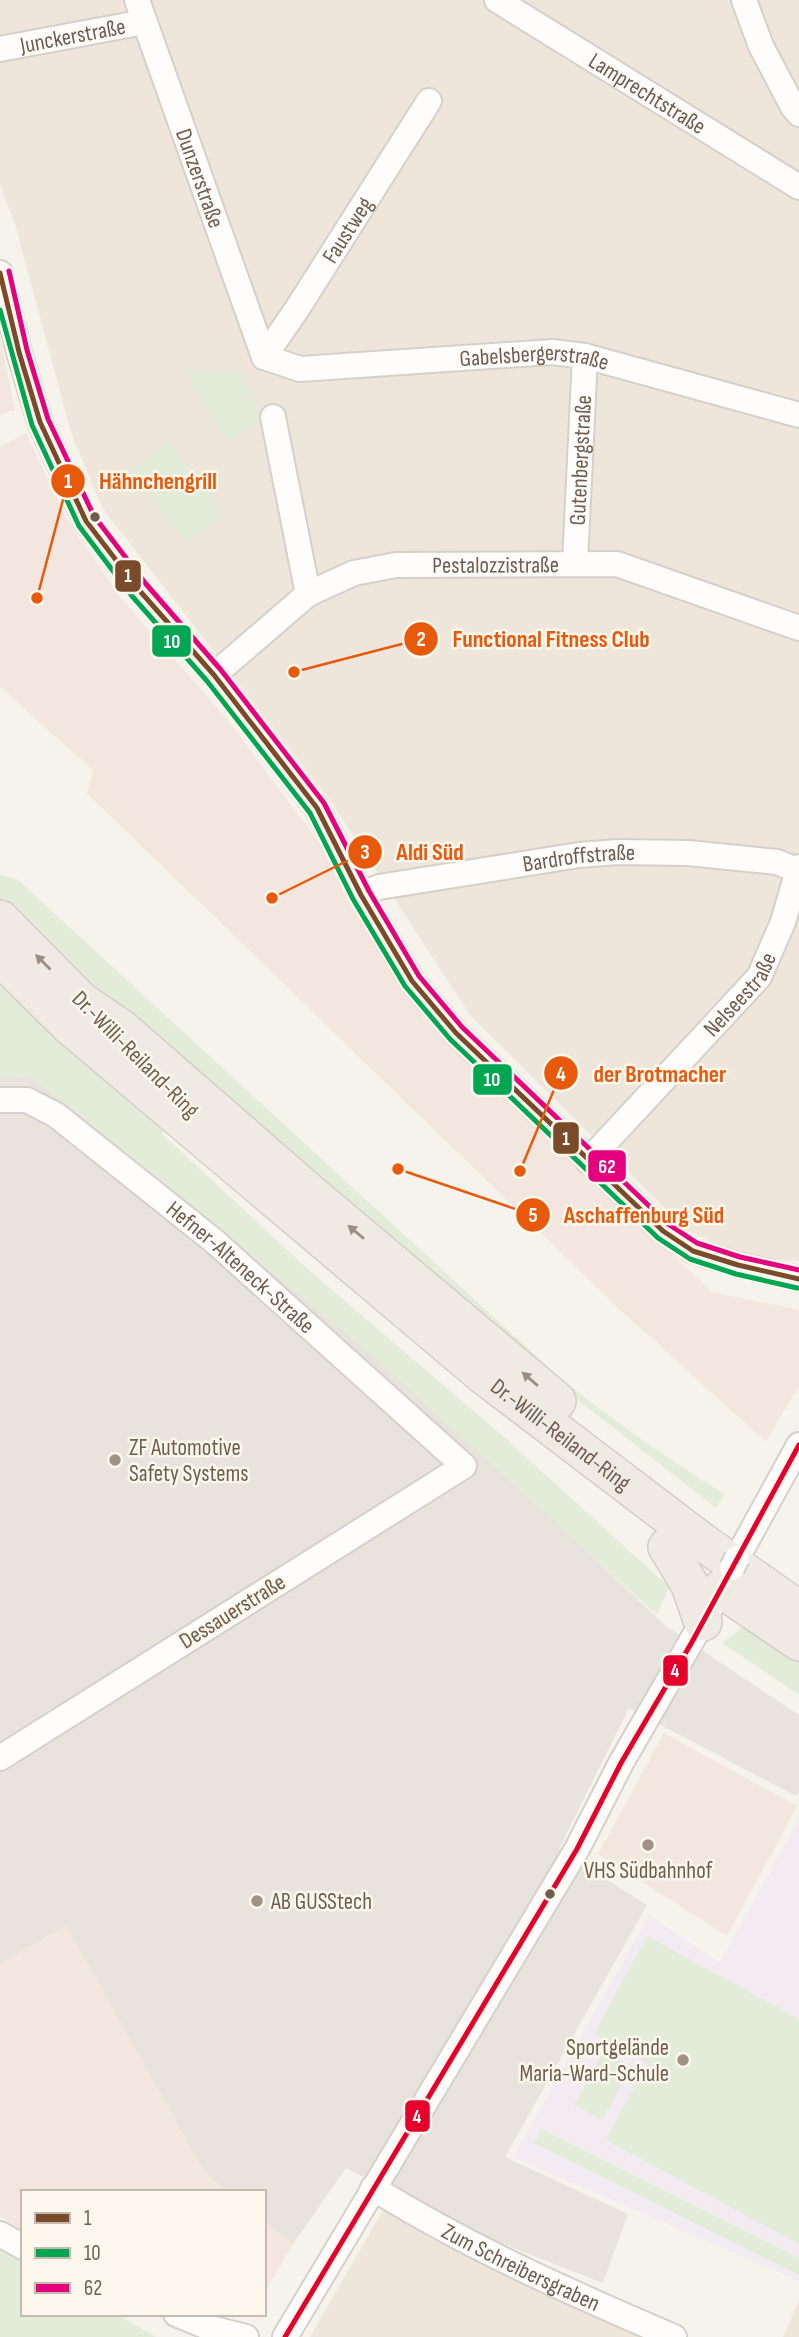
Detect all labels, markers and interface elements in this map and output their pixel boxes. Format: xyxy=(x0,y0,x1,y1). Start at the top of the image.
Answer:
street label: Junckerstraße xyxy=(17,13,128,60)
street label: Lamprechtstraße xyxy=(583,47,711,141)
street label: Dunzerstraße xyxy=(169,125,230,232)
street label: Faustweg xyxy=(317,192,380,269)
street label: Gabelsbergerstraße xyxy=(459,339,612,377)
street label: Gutenbergstraße xyxy=(564,394,598,526)
callout: Hähnchengrill xyxy=(51,458,231,503)
text: Hähnchengrill xyxy=(99,467,217,496)
text: 1 xyxy=(64,469,72,494)
unlabelled marker xyxy=(88,510,102,524)
street label: Pestalozzistraße xyxy=(432,551,559,580)
line badge: 1 xyxy=(114,559,142,593)
text: 1 xyxy=(124,565,132,588)
callout: Functional Fitness Club xyxy=(403,616,663,661)
line badge: 10 xyxy=(151,624,192,658)
text: Functional Fitness Club xyxy=(452,625,650,654)
text: 2 xyxy=(416,627,426,652)
text: 10 xyxy=(164,631,180,654)
callout: Aldi Süd xyxy=(347,829,477,874)
text: Aldi Süd xyxy=(395,838,464,867)
street label: Bardroffstraße xyxy=(521,839,635,879)
text: 3 xyxy=(360,840,370,865)
street label: Nelseestraße xyxy=(698,948,783,1043)
one-way arrow xyxy=(35,954,52,971)
street label: Dr.-Willi-Reiland-Ring xyxy=(66,985,205,1124)
callout: der Brotmacher xyxy=(544,1051,740,1096)
text: der Brotmacher xyxy=(593,1060,727,1089)
text: 4 xyxy=(556,1062,566,1087)
line badge: 10 xyxy=(472,1063,513,1096)
text: 10 xyxy=(484,1069,500,1092)
line badge: 1 xyxy=(552,1121,580,1155)
text: 1 xyxy=(562,1128,570,1151)
line badge: 62 xyxy=(587,1149,627,1183)
text: 62 xyxy=(598,1156,616,1179)
callout: Aschaffenburg Süd xyxy=(515,1193,739,1238)
street label: Hefner-Alteneck-Straße xyxy=(160,1195,320,1340)
text: Aschaffenburg Süd xyxy=(563,1201,724,1230)
text: 5 xyxy=(528,1203,538,1228)
one-way arrow xyxy=(348,1225,365,1240)
one-way arrow xyxy=(521,1371,539,1387)
street label: Dr.-Willi-Reiland-Ring xyxy=(485,1373,636,1497)
place label: ZF Automotive Safety Systems xyxy=(129,1434,249,1488)
marker: ZF Automotive Safety Systems xyxy=(107,1452,123,1468)
street label: Dessauerstraße xyxy=(174,1568,291,1656)
line badge: 4 xyxy=(662,1654,689,1687)
text: 4 xyxy=(671,1660,680,1683)
marker: VHS Südbahnhof xyxy=(640,1837,656,1853)
place label: VHS Südbahnhof xyxy=(584,1857,713,1885)
unlabelled marker xyxy=(543,1887,557,1901)
place label: AB GUSStech xyxy=(270,1888,372,1916)
marker: AB GUSStech xyxy=(249,1893,265,1909)
place label: Sportgelände Maria-Ward-Schule xyxy=(520,2034,669,2088)
marker: Sportgelände Maria-Ward-Schule xyxy=(675,2052,691,2068)
line badge: 4 xyxy=(404,2099,431,2133)
text: 4 xyxy=(413,2106,422,2129)
legend xyxy=(21,2190,266,2316)
text: 1 xyxy=(84,2206,92,2231)
street label: Zum Schreibersgraben xyxy=(437,2218,604,2318)
text: 10 xyxy=(84,2241,101,2266)
text: 62 xyxy=(84,2276,102,2301)

